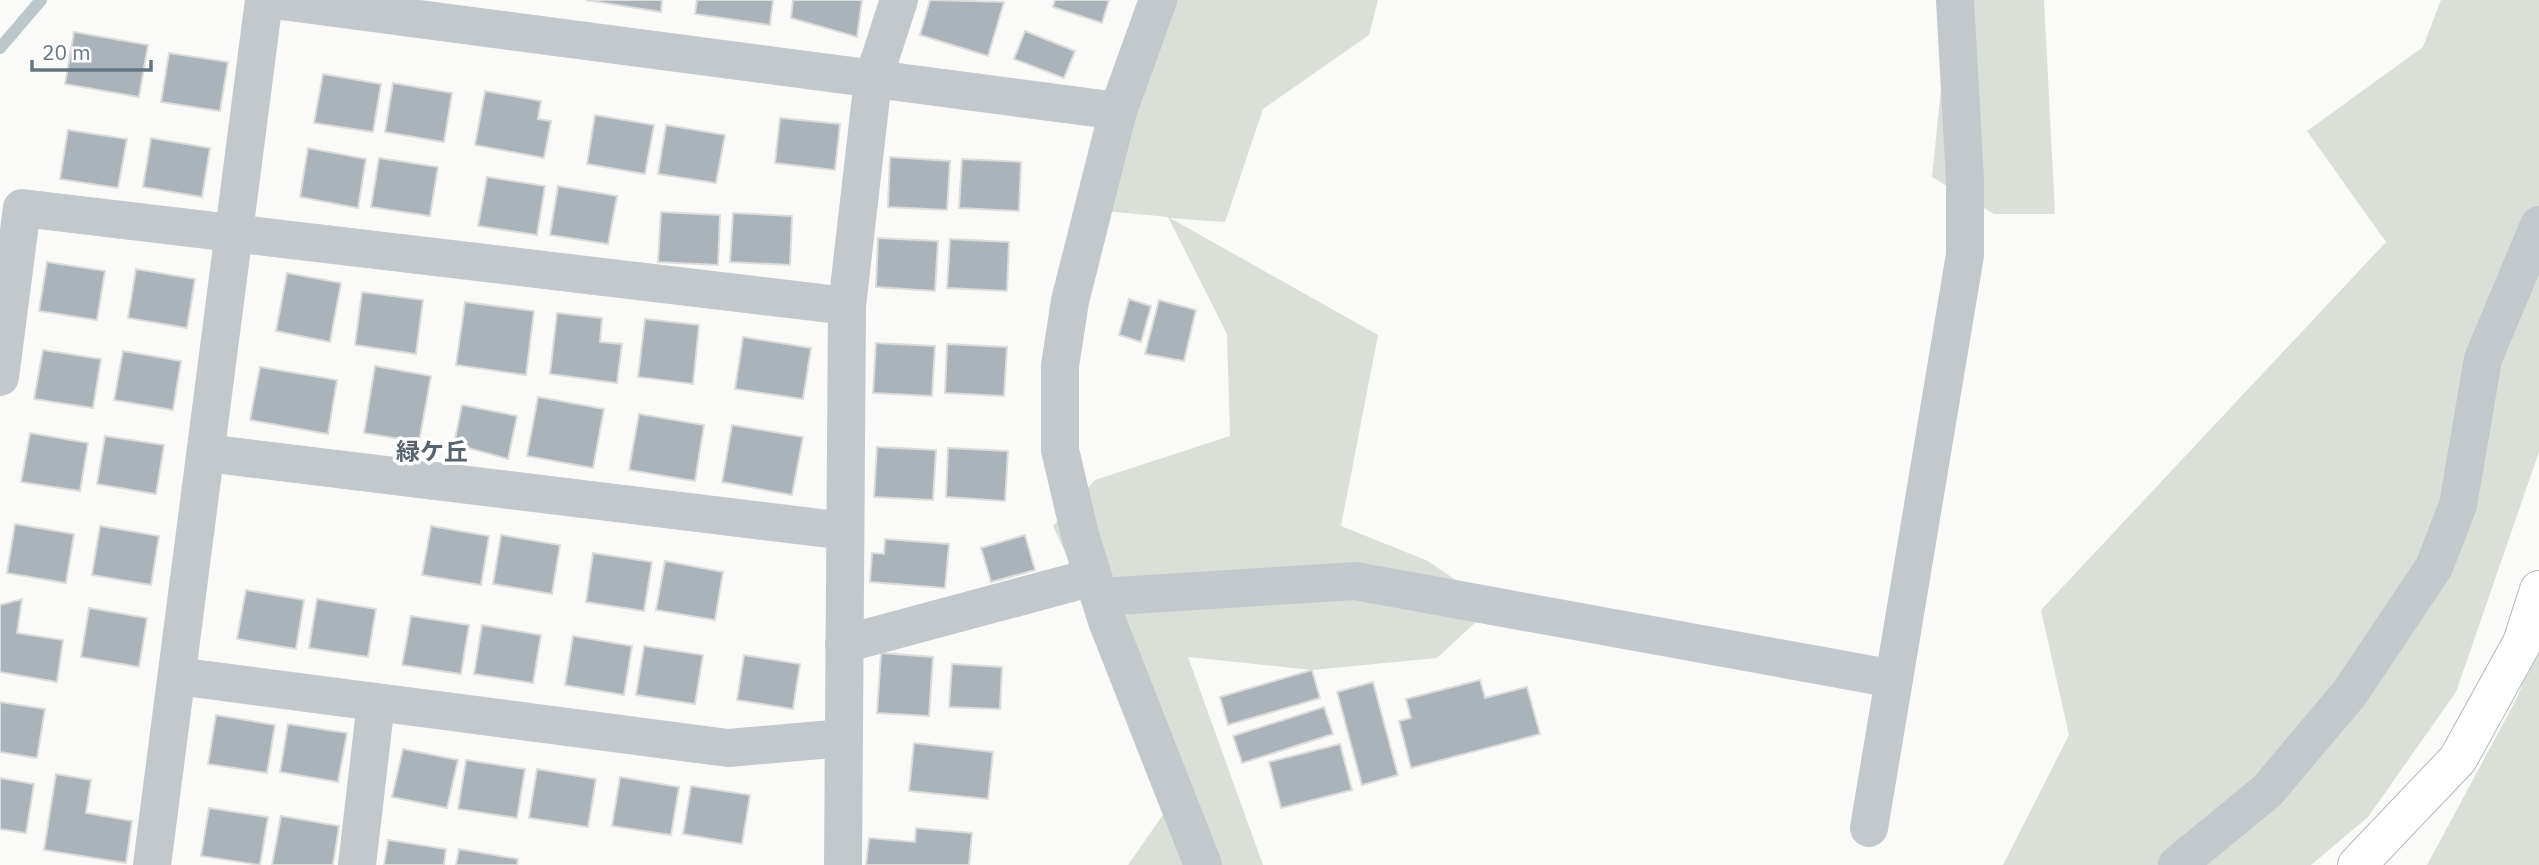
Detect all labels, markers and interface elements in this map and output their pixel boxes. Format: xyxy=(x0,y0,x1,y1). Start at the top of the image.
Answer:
scale bar xyxy=(32,28,150,72)
text: 20 m xyxy=(42,38,91,66)
district label: 緑ケ丘 xyxy=(396,435,468,467)

